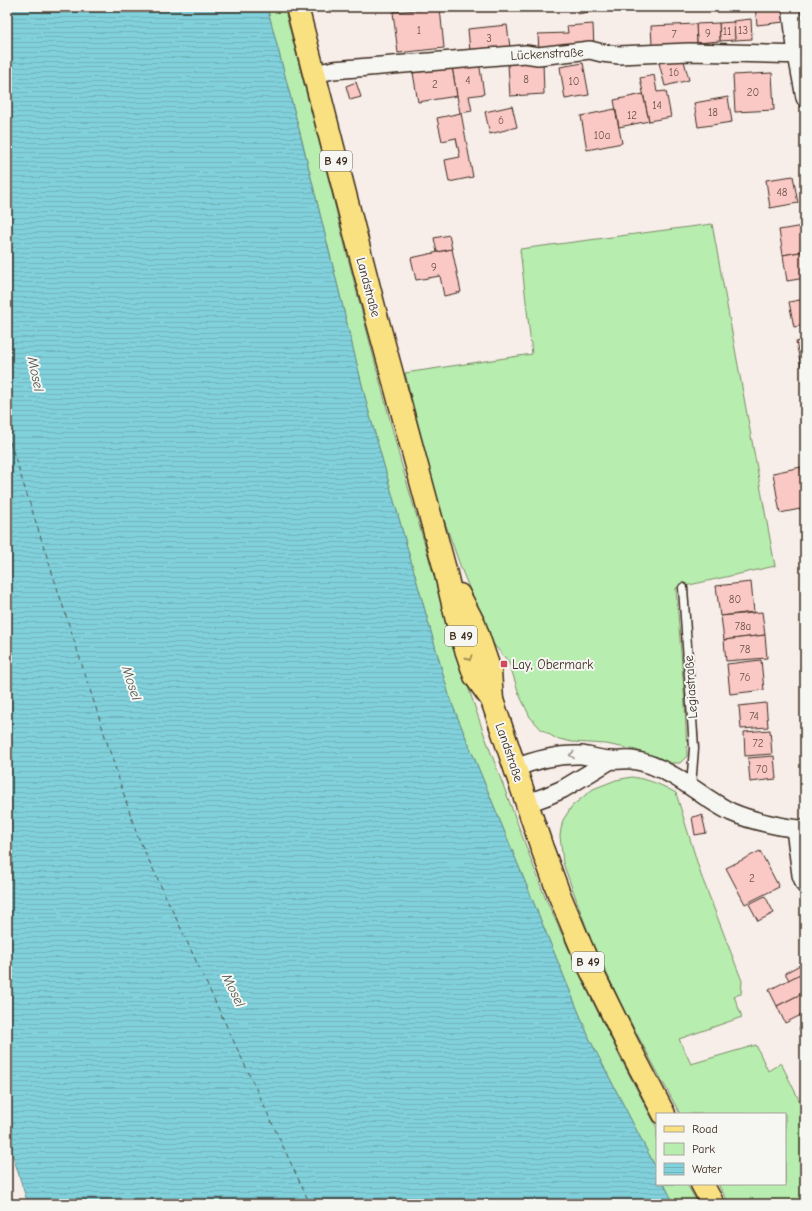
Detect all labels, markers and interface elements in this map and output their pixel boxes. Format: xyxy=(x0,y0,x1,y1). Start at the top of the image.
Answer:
house number: 1 xyxy=(417,24,421,37)
house number: 13 xyxy=(738,24,748,37)
house number: 11 xyxy=(723,25,731,38)
house number: 9 xyxy=(705,27,711,40)
house number: 7 xyxy=(671,28,677,41)
house number: 3 xyxy=(486,32,492,45)
street label: Lückenstraße xyxy=(510,44,584,63)
house number: 16 xyxy=(669,66,679,79)
house number: 8 xyxy=(523,73,529,86)
house number: 4 xyxy=(465,74,471,87)
house number: 10 xyxy=(568,75,580,88)
house number: 2 xyxy=(432,78,438,91)
house number: 20 xyxy=(747,86,759,99)
house number: 14 xyxy=(652,99,662,112)
house number: 18 xyxy=(708,106,718,119)
house number: 12 xyxy=(627,109,637,122)
house number: 6 xyxy=(498,114,504,127)
house number: 10a xyxy=(594,129,610,142)
road number: B 49 xyxy=(320,151,352,171)
house number: 48 xyxy=(777,186,788,199)
street label: Landstraße xyxy=(353,256,384,319)
house number: 9 xyxy=(431,261,437,274)
water label: Mosel xyxy=(23,354,48,394)
house number: 80 xyxy=(729,593,741,606)
house number: 78a xyxy=(735,620,751,633)
road number: B 49 xyxy=(445,626,477,646)
house number: 78 xyxy=(740,643,751,656)
one-way arrow xyxy=(464,654,472,661)
street label: Legiastraße xyxy=(681,654,700,719)
place label: Lay, Obermark xyxy=(512,657,594,672)
marker: Lay, Obermark xyxy=(499,659,509,669)
water label: Mosel xyxy=(118,663,145,703)
house number: 76 xyxy=(739,671,751,684)
house number: 74 xyxy=(749,710,759,723)
street label: Landstraße xyxy=(492,721,527,784)
house number: 72 xyxy=(753,737,764,750)
one-way arrow xyxy=(569,751,575,760)
house number: 70 xyxy=(756,763,768,776)
house number: 2 xyxy=(749,872,755,885)
road number: B 49 xyxy=(572,952,604,972)
water label: Mosel xyxy=(218,970,249,1011)
legend xyxy=(656,1113,786,1185)
text: Road xyxy=(692,1122,718,1136)
text: Park xyxy=(692,1142,715,1156)
text: Water xyxy=(692,1162,722,1176)

